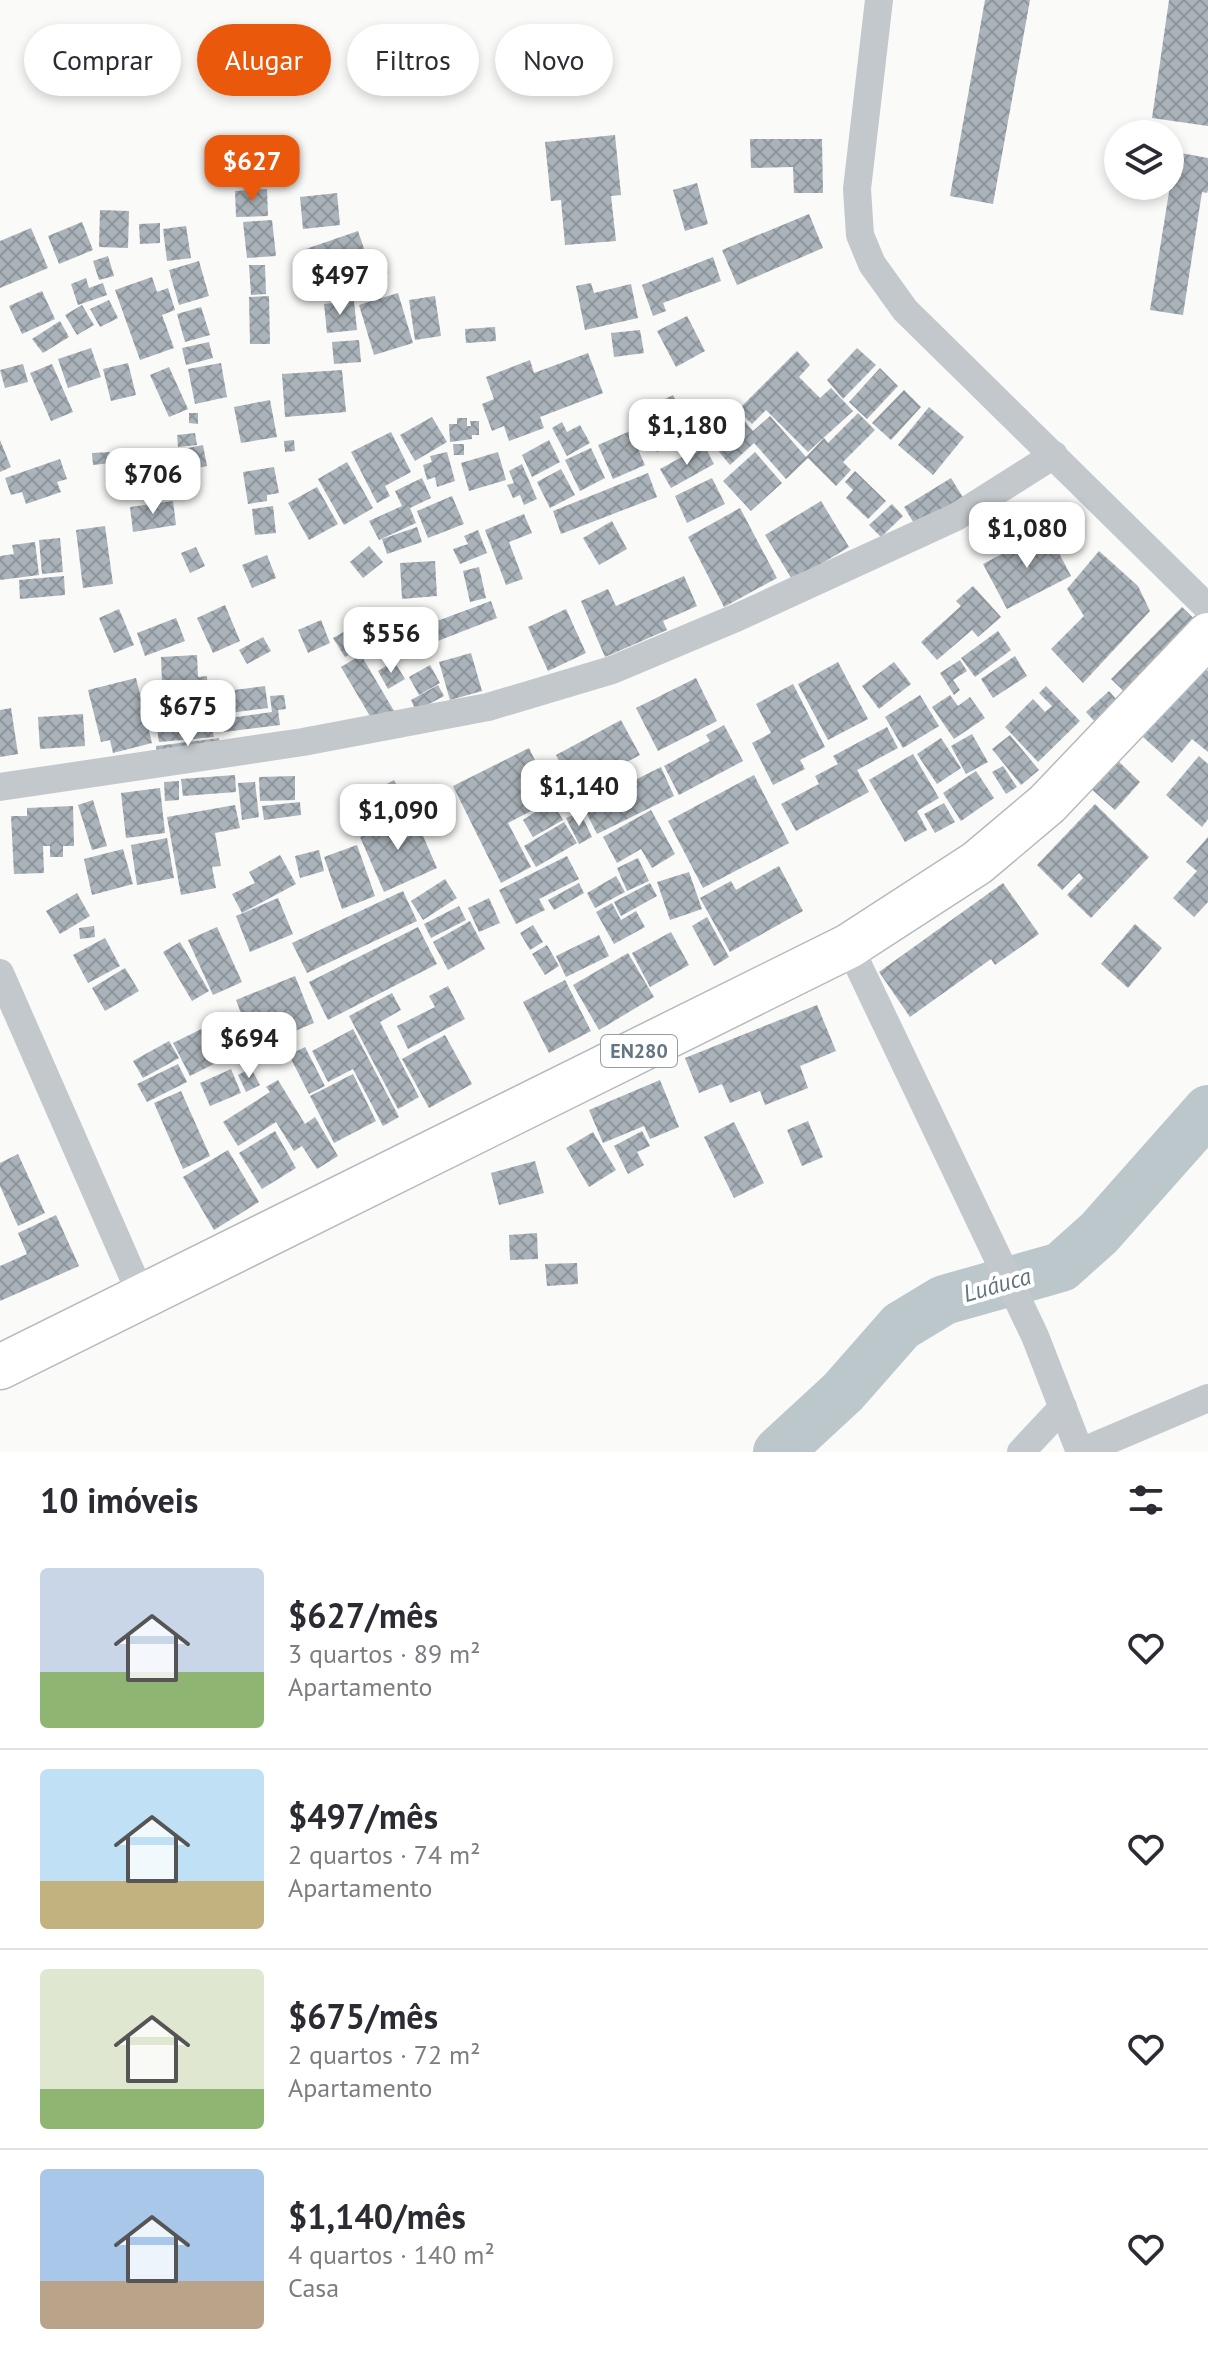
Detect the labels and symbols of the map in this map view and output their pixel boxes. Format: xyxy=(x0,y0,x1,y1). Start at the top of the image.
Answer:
pin: $627 xyxy=(205,135,299,203)
pin: $497 xyxy=(293,249,387,317)
pin: $1,180 xyxy=(622,399,752,467)
pin: $706 xyxy=(106,448,200,516)
pin: $1,080 xyxy=(962,502,1092,570)
pin: $556 xyxy=(344,607,438,675)
pin: $675 xyxy=(141,680,235,748)
pin: $1,140 xyxy=(514,760,644,828)
pin: $1,090 xyxy=(333,784,463,852)
pin: $694 xyxy=(202,1012,296,1080)
road number: EN280 xyxy=(601,1035,677,1067)
water label: Luáuca xyxy=(959,1260,1035,1309)

